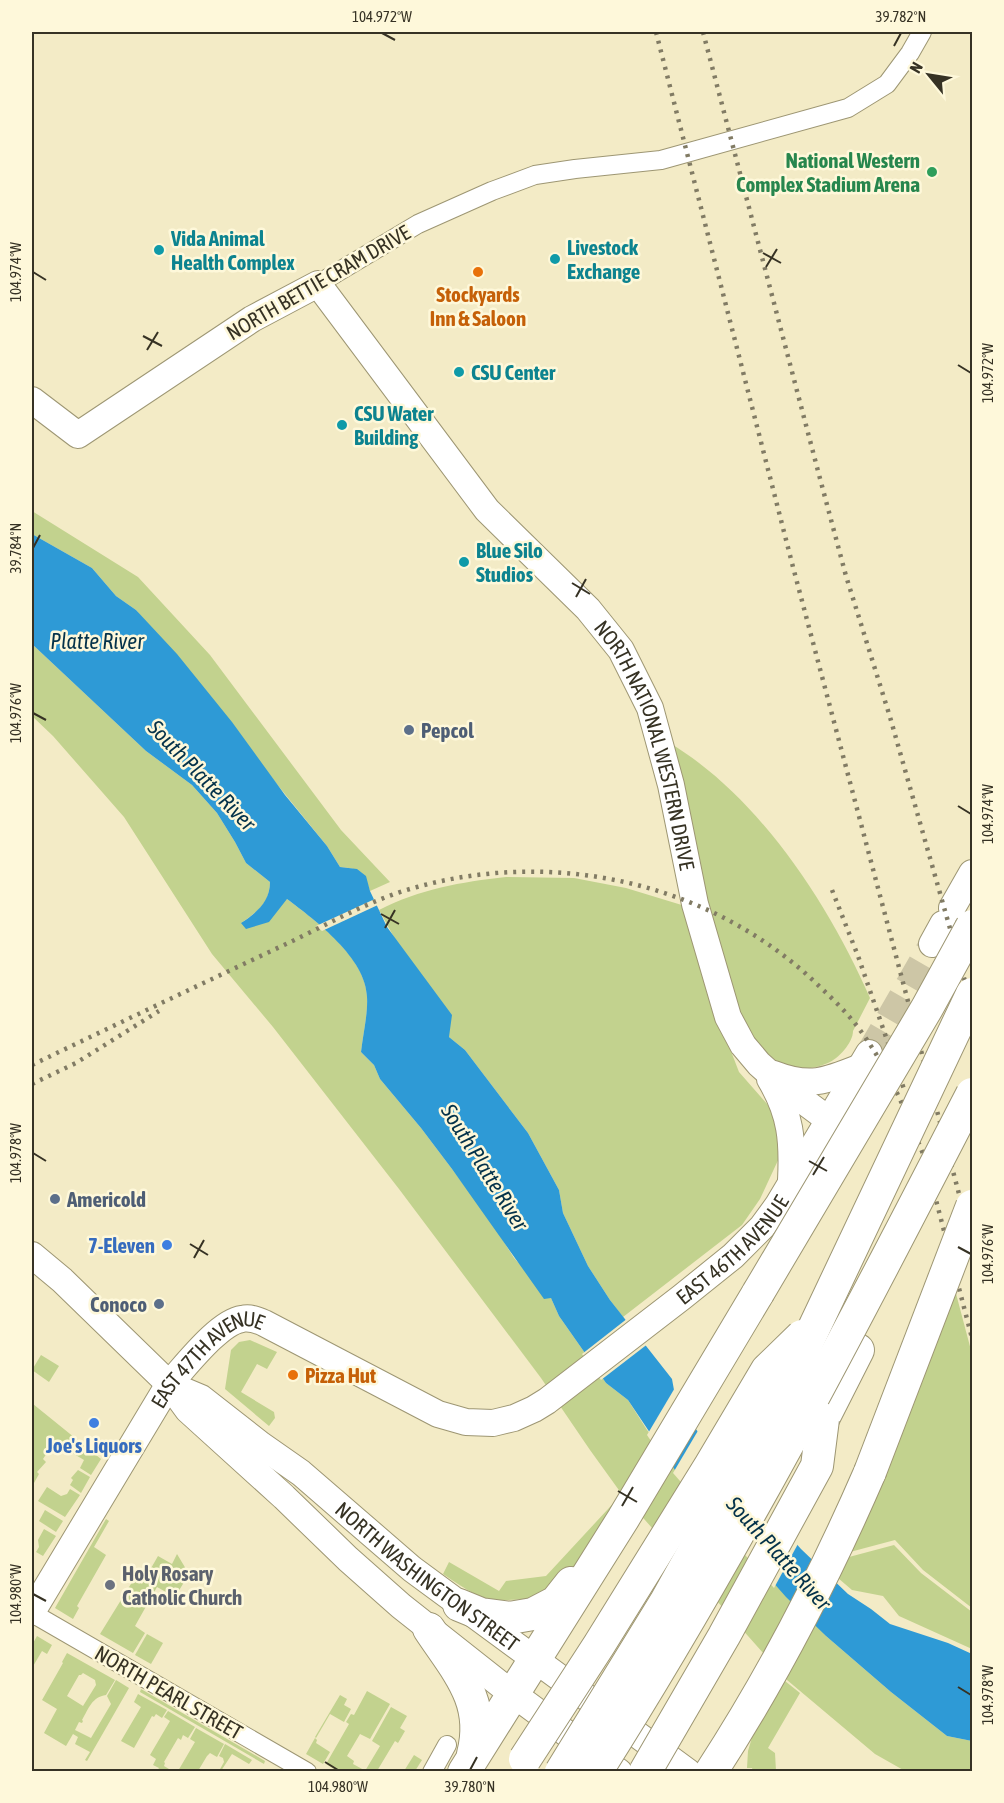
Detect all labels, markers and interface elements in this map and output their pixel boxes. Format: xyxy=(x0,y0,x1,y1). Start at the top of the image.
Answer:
text: 104.972°W xyxy=(352,8,412,25)
text: 39.782°N xyxy=(876,8,926,25)
north arrow xyxy=(899,45,959,105)
text: N xyxy=(906,59,926,76)
place label: National Western Complex Stadium Arena xyxy=(736,148,920,196)
marker: National Western Complex Stadium Arena xyxy=(925,165,939,179)
street label: NORTH BETTIE CRAM DRIVE xyxy=(222,220,414,344)
place label: Vida Animal Health Complex xyxy=(170,226,295,274)
place label: Livestock Exchange xyxy=(567,235,640,283)
text: 104.974°W xyxy=(7,242,24,302)
marker: Vida Animal Health Complex xyxy=(152,243,166,257)
marker: Livestock Exchange xyxy=(548,252,562,266)
marker: Stockyards Inn & Saloon xyxy=(471,265,485,279)
place label: Stockyards Inn & Saloon xyxy=(430,282,526,330)
text: 104.972°W xyxy=(979,343,996,403)
place label: CSU Center xyxy=(471,360,556,384)
marker: CSU Center xyxy=(452,365,466,379)
place label: CSU Water Building xyxy=(354,401,434,449)
marker: CSU Water Building xyxy=(335,418,349,432)
text: 39.784°N xyxy=(7,523,24,573)
place label: Blue Silo Studios xyxy=(476,538,543,586)
marker: Blue Silo Studios xyxy=(457,555,471,569)
street label: NORTH NATIONAL WESTERN DRIVE xyxy=(590,615,700,872)
water label: Platte River xyxy=(50,628,145,654)
text: 104.976°W xyxy=(7,683,24,743)
water label: South Platte River xyxy=(142,714,262,837)
place label: Pepcol xyxy=(421,718,474,742)
marker: Pepcol xyxy=(402,723,416,737)
text: 104.974°W xyxy=(979,784,996,844)
water label: South Platte River xyxy=(435,1098,535,1236)
text: 104.978°W xyxy=(7,1123,24,1183)
place label: Americold xyxy=(66,1187,146,1211)
street label: EAST 46TH AVENUE xyxy=(671,1191,793,1309)
marker: Americold xyxy=(48,1192,62,1206)
text: 104.976°W xyxy=(979,1224,996,1284)
place label: 7-Eleven xyxy=(88,1233,155,1257)
marker: 7-Eleven xyxy=(160,1238,174,1252)
place label: Conoco xyxy=(90,1292,147,1316)
marker: Conoco xyxy=(152,1297,166,1311)
street label: EAST 47TH AVENUE xyxy=(146,1306,268,1412)
place label: Pizza Hut xyxy=(305,1363,376,1387)
marker: Pizza Hut xyxy=(286,1368,300,1382)
marker: Joe's Liquors xyxy=(87,1416,101,1430)
place label: Joe's Liquors xyxy=(45,1433,142,1457)
water label: South Platte River xyxy=(721,1490,838,1616)
street label: NORTH WASHINGTON STREET xyxy=(331,1497,524,1656)
place label: Holy Rosary Catholic Church xyxy=(122,1561,242,1609)
text: 104.980°W xyxy=(7,1564,24,1624)
marker: Holy Rosary Catholic Church xyxy=(103,1578,117,1592)
street label: NORTH PEARL STREET xyxy=(91,1640,247,1744)
text: 104.978°W xyxy=(979,1665,996,1725)
text: 104.980°W xyxy=(308,1778,368,1795)
text: 39.780°N xyxy=(445,1778,495,1795)

